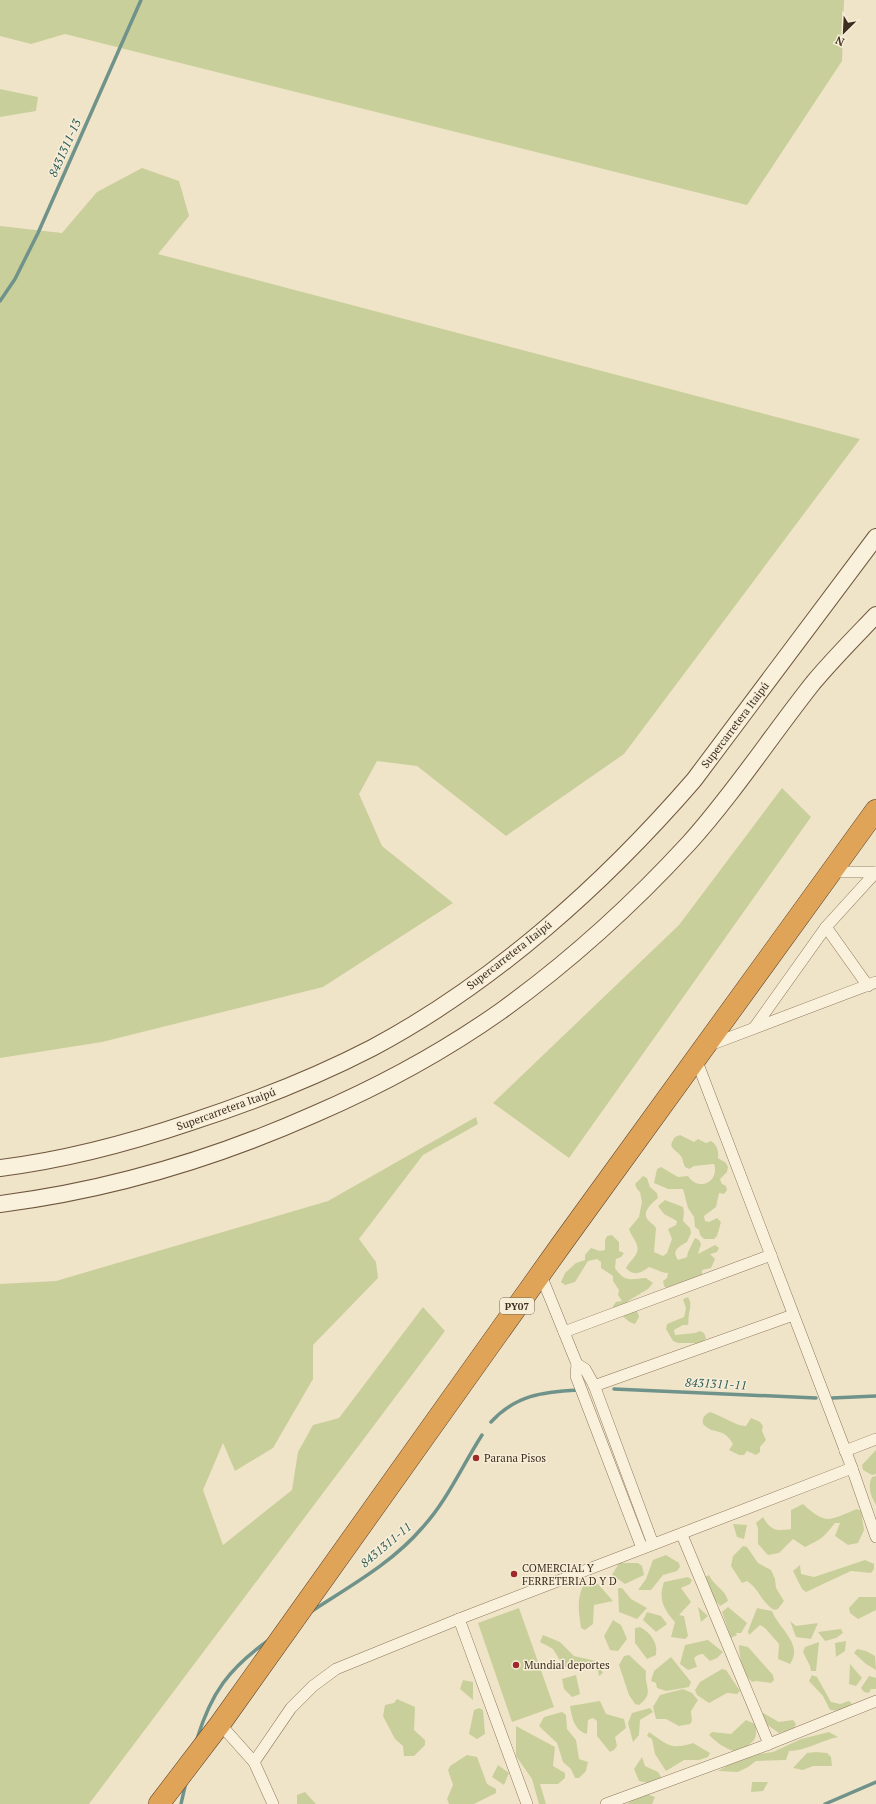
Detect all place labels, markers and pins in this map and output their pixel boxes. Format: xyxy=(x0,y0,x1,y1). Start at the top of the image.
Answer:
place label: Parana Pisos xyxy=(484,1451,546,1465)
marker: Parana Pisos xyxy=(471,1453,481,1463)
place label: COMERCIAL Y FERRETERIA D Y D xyxy=(522,1561,617,1588)
marker: COMERCIAL Y FERRETERIA D Y D xyxy=(509,1569,519,1579)
place label: Mundial deportes xyxy=(524,1658,610,1672)
marker: Mundial deportes xyxy=(511,1660,521,1670)

